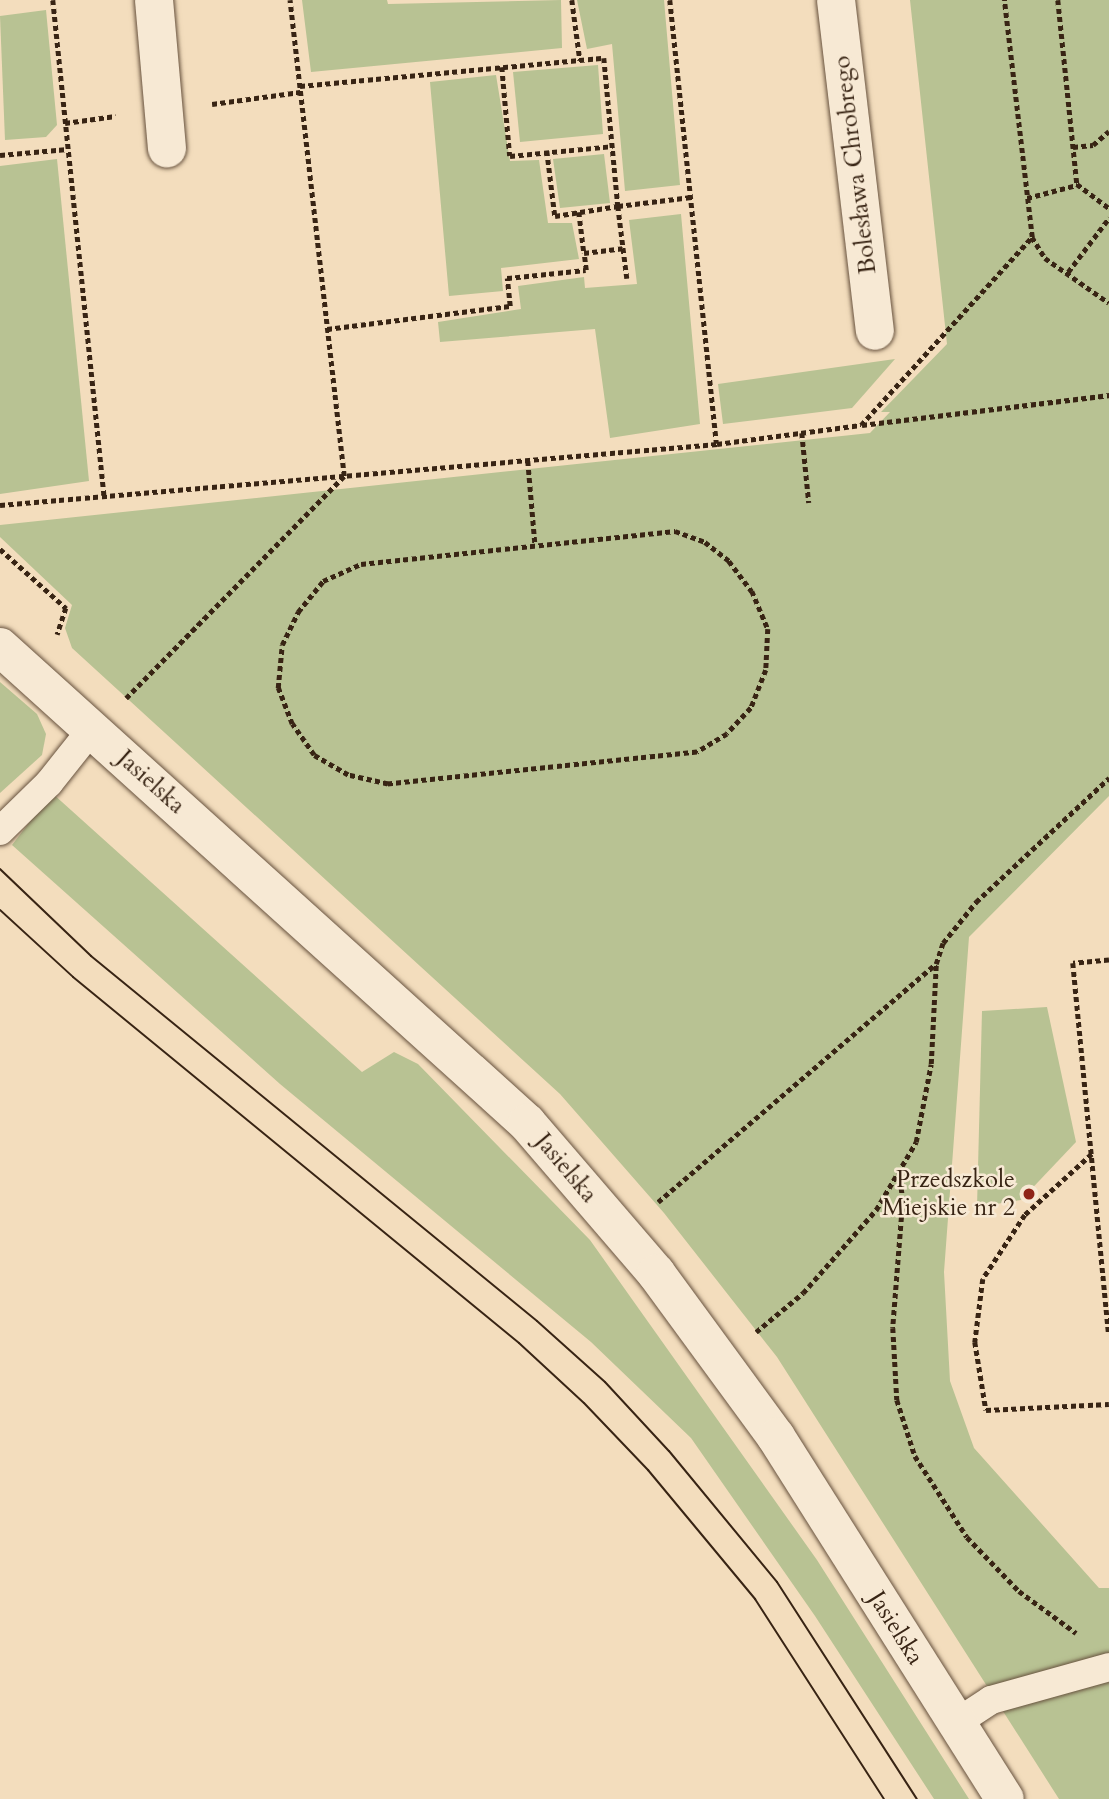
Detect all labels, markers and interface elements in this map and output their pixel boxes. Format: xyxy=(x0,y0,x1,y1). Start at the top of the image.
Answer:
street label: Bolesława Chrobrego xyxy=(827,54,883,276)
street label: Jasielska xyxy=(111,744,191,820)
street label: Jasielska xyxy=(529,1128,603,1208)
place label: Przedszkole Miejskie nr 2 xyxy=(882,1166,1015,1222)
marker: Przedszkole Miejskie nr 2 xyxy=(1021,1186,1037,1202)
street label: Jasielska xyxy=(862,1586,930,1670)

